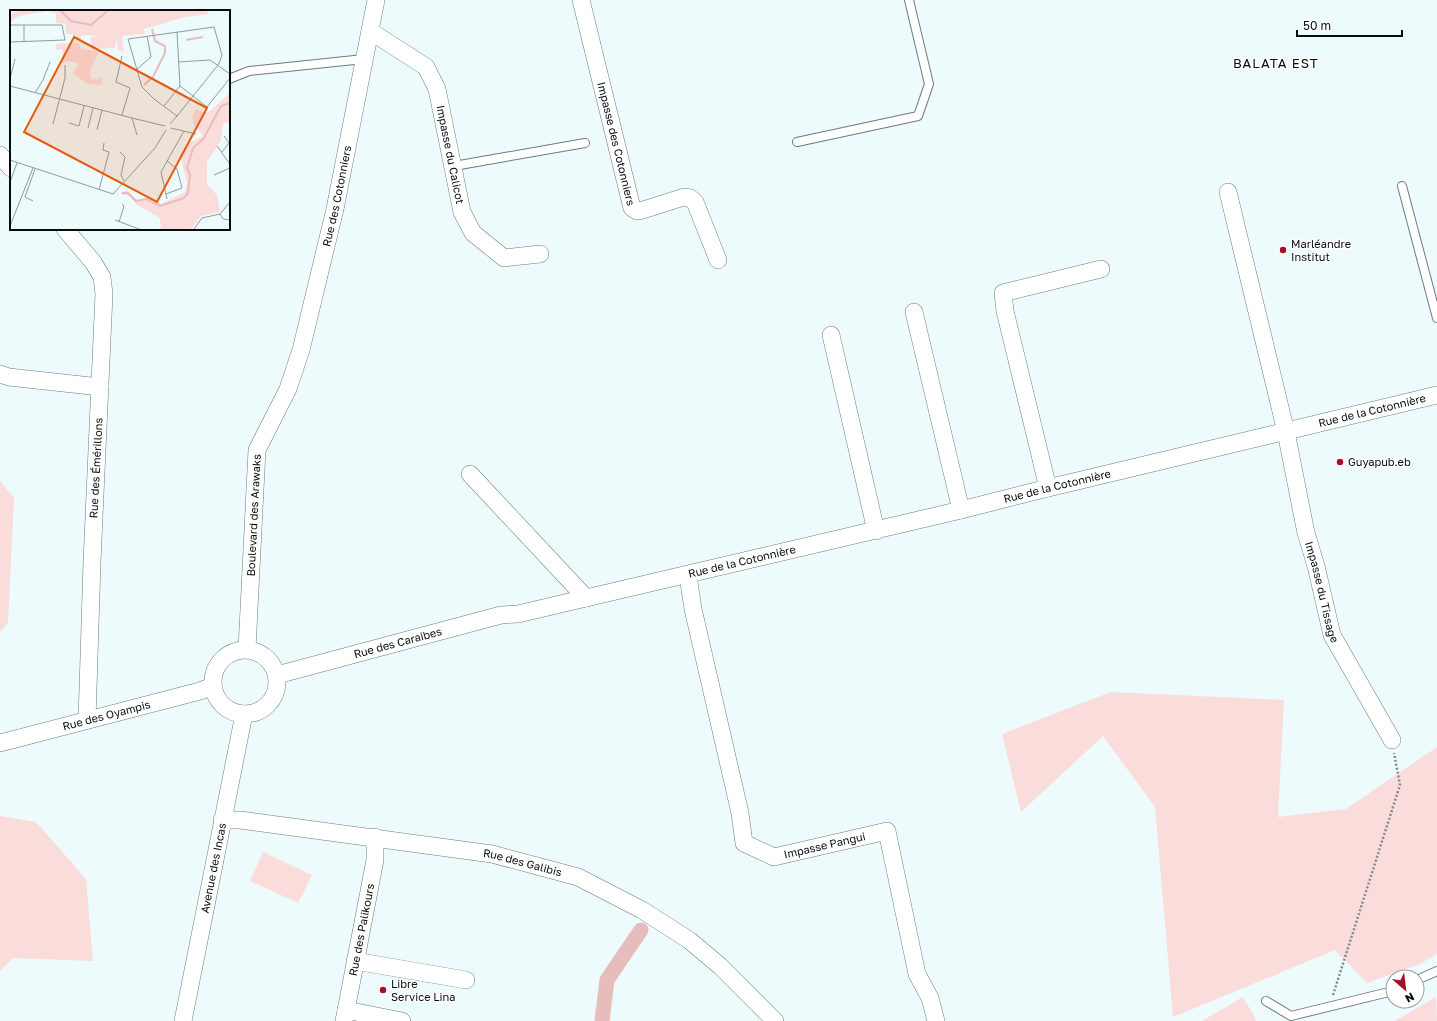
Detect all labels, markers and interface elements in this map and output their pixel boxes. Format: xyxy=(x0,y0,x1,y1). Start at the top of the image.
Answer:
inset map xyxy=(10,10,230,230)
scale bar xyxy=(1297,12,1402,38)
text: 50 m xyxy=(1303,18,1331,33)
district label: BALATA EST xyxy=(1233,55,1319,71)
street label: Impasse des Cotonniers xyxy=(595,80,638,207)
street label: Impasse du Calicot xyxy=(434,104,467,205)
street label: Rue des Cotonniers xyxy=(319,144,353,248)
place label: Marléandre Institut xyxy=(1291,237,1351,263)
marker: Marléandre Institut xyxy=(1278,245,1288,255)
street label: Rue de la Cotonnière xyxy=(1317,391,1427,429)
street label: Rue des Émérillons xyxy=(86,417,105,519)
street label: Boulevard des Arawaks xyxy=(244,454,263,577)
place label: Guyapub.eb xyxy=(1348,455,1411,468)
marker: Guyapub.eb xyxy=(1335,457,1345,467)
street label: Rue de la Cotonnière xyxy=(1002,466,1112,505)
street label: Impasse du Tissage xyxy=(1303,540,1342,645)
street label: Rue de la Cotonnière xyxy=(687,542,797,580)
street label: Rue des Caraibes xyxy=(352,624,443,660)
street label: Rue des Oyampis xyxy=(61,697,152,732)
street label: Avenue des Incas xyxy=(198,822,228,914)
street label: Impasse Pangui xyxy=(782,829,867,861)
street label: Rue des Galibis xyxy=(483,846,564,878)
street label: Rue des Palikours xyxy=(346,882,376,977)
north arrow xyxy=(1385,969,1425,1009)
place label: Libre Service Lina xyxy=(391,977,455,1003)
marker: Libre Service Lina xyxy=(378,985,388,995)
text: N xyxy=(1403,991,1417,1006)

